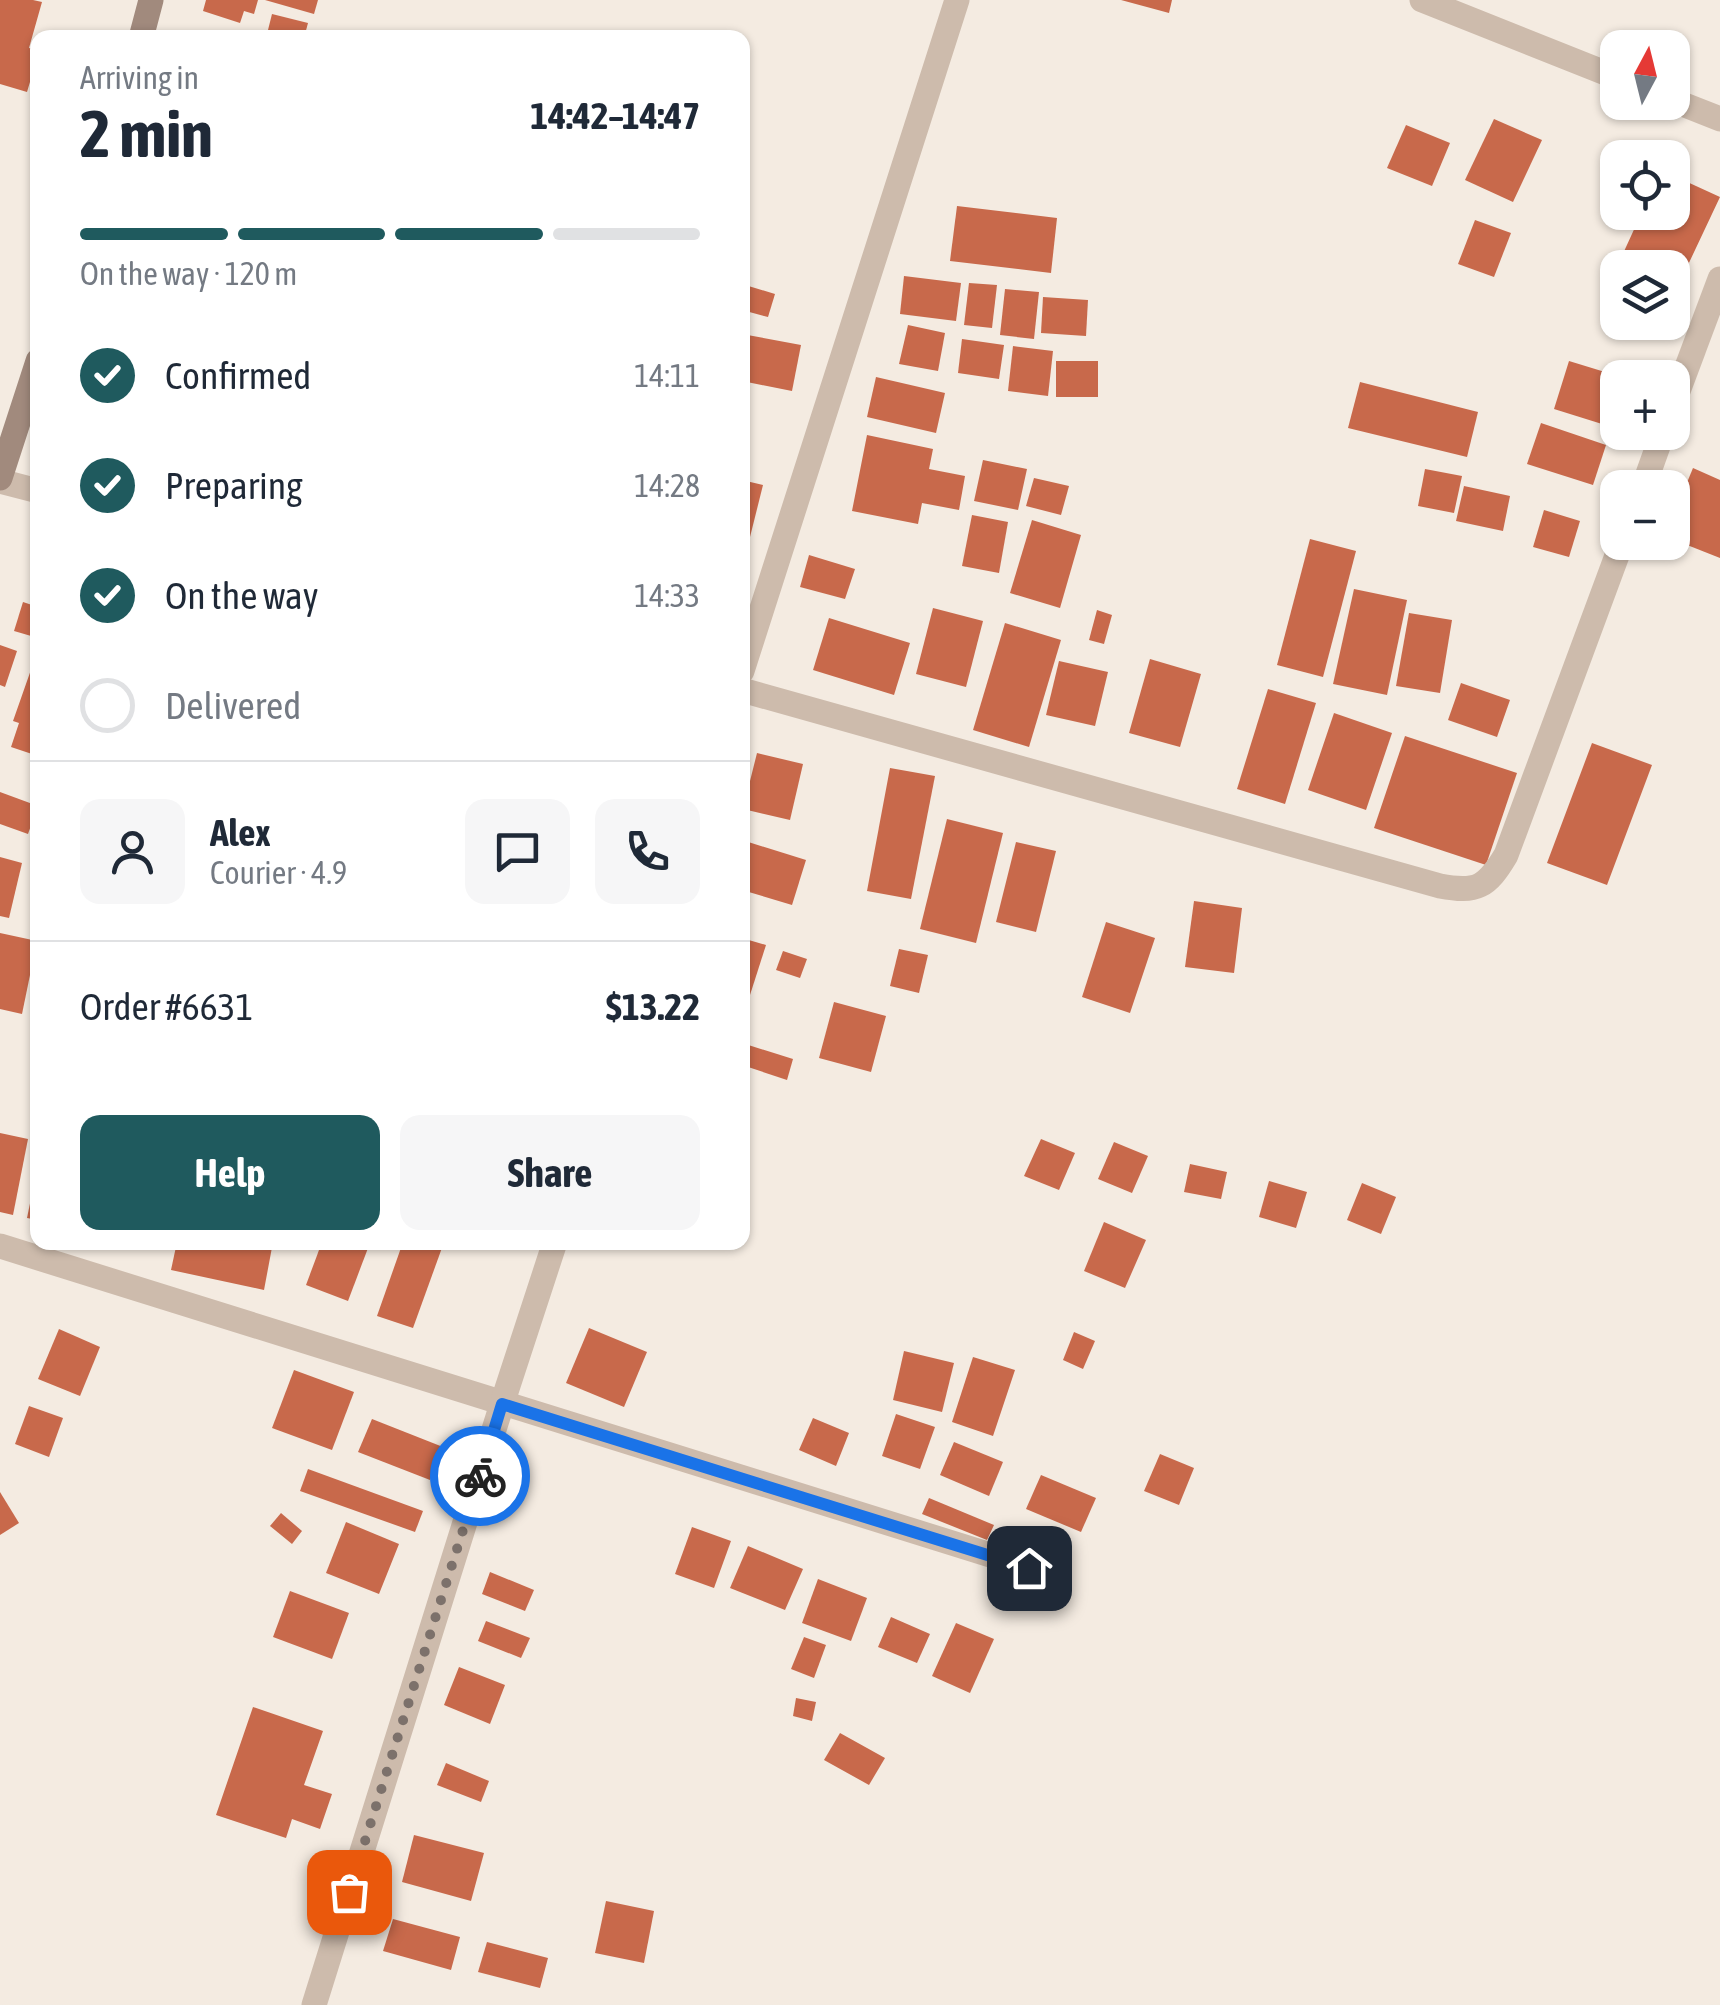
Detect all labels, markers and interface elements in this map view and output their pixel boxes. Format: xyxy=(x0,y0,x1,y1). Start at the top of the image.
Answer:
north arrow xyxy=(1600,30,1690,120)
map controls xyxy=(1600,30,1690,560)
text: Arriving in xyxy=(80,59,199,96)
text: 14:42–14:47 xyxy=(530,94,700,137)
text: 2 min xyxy=(80,96,213,171)
button: locate xyxy=(1600,140,1690,230)
button: layers xyxy=(1600,250,1690,340)
text: On the way · 120 m xyxy=(80,255,297,292)
icon: check xyxy=(80,348,135,403)
text: Confirmed xyxy=(165,354,311,397)
text: 14:11 xyxy=(634,357,700,394)
button: + xyxy=(1600,360,1690,450)
icon: check xyxy=(80,458,135,513)
text: Preparing xyxy=(165,464,303,507)
text: 14:28 xyxy=(634,467,700,504)
button: − xyxy=(1600,470,1690,560)
icon: check xyxy=(80,568,135,623)
text: On the way xyxy=(165,574,318,617)
text: 14:33 xyxy=(634,577,700,614)
text: Delivered xyxy=(165,684,301,727)
button: person xyxy=(80,799,185,904)
button: chat xyxy=(465,799,570,904)
button: phone xyxy=(595,799,700,904)
text: Alex xyxy=(210,811,271,854)
text: Courier · 4.9 xyxy=(210,854,347,891)
text: Order #6631 xyxy=(80,985,253,1028)
text: $13.22 xyxy=(606,985,700,1028)
button: Help xyxy=(80,1115,380,1230)
button: Share xyxy=(400,1115,700,1230)
courier xyxy=(430,1426,530,1526)
icon: bike xyxy=(453,1449,508,1504)
pin xyxy=(987,1526,1072,1611)
icon: home xyxy=(1002,1541,1057,1596)
pin xyxy=(307,1850,392,1935)
icon: bag xyxy=(322,1865,377,1920)

